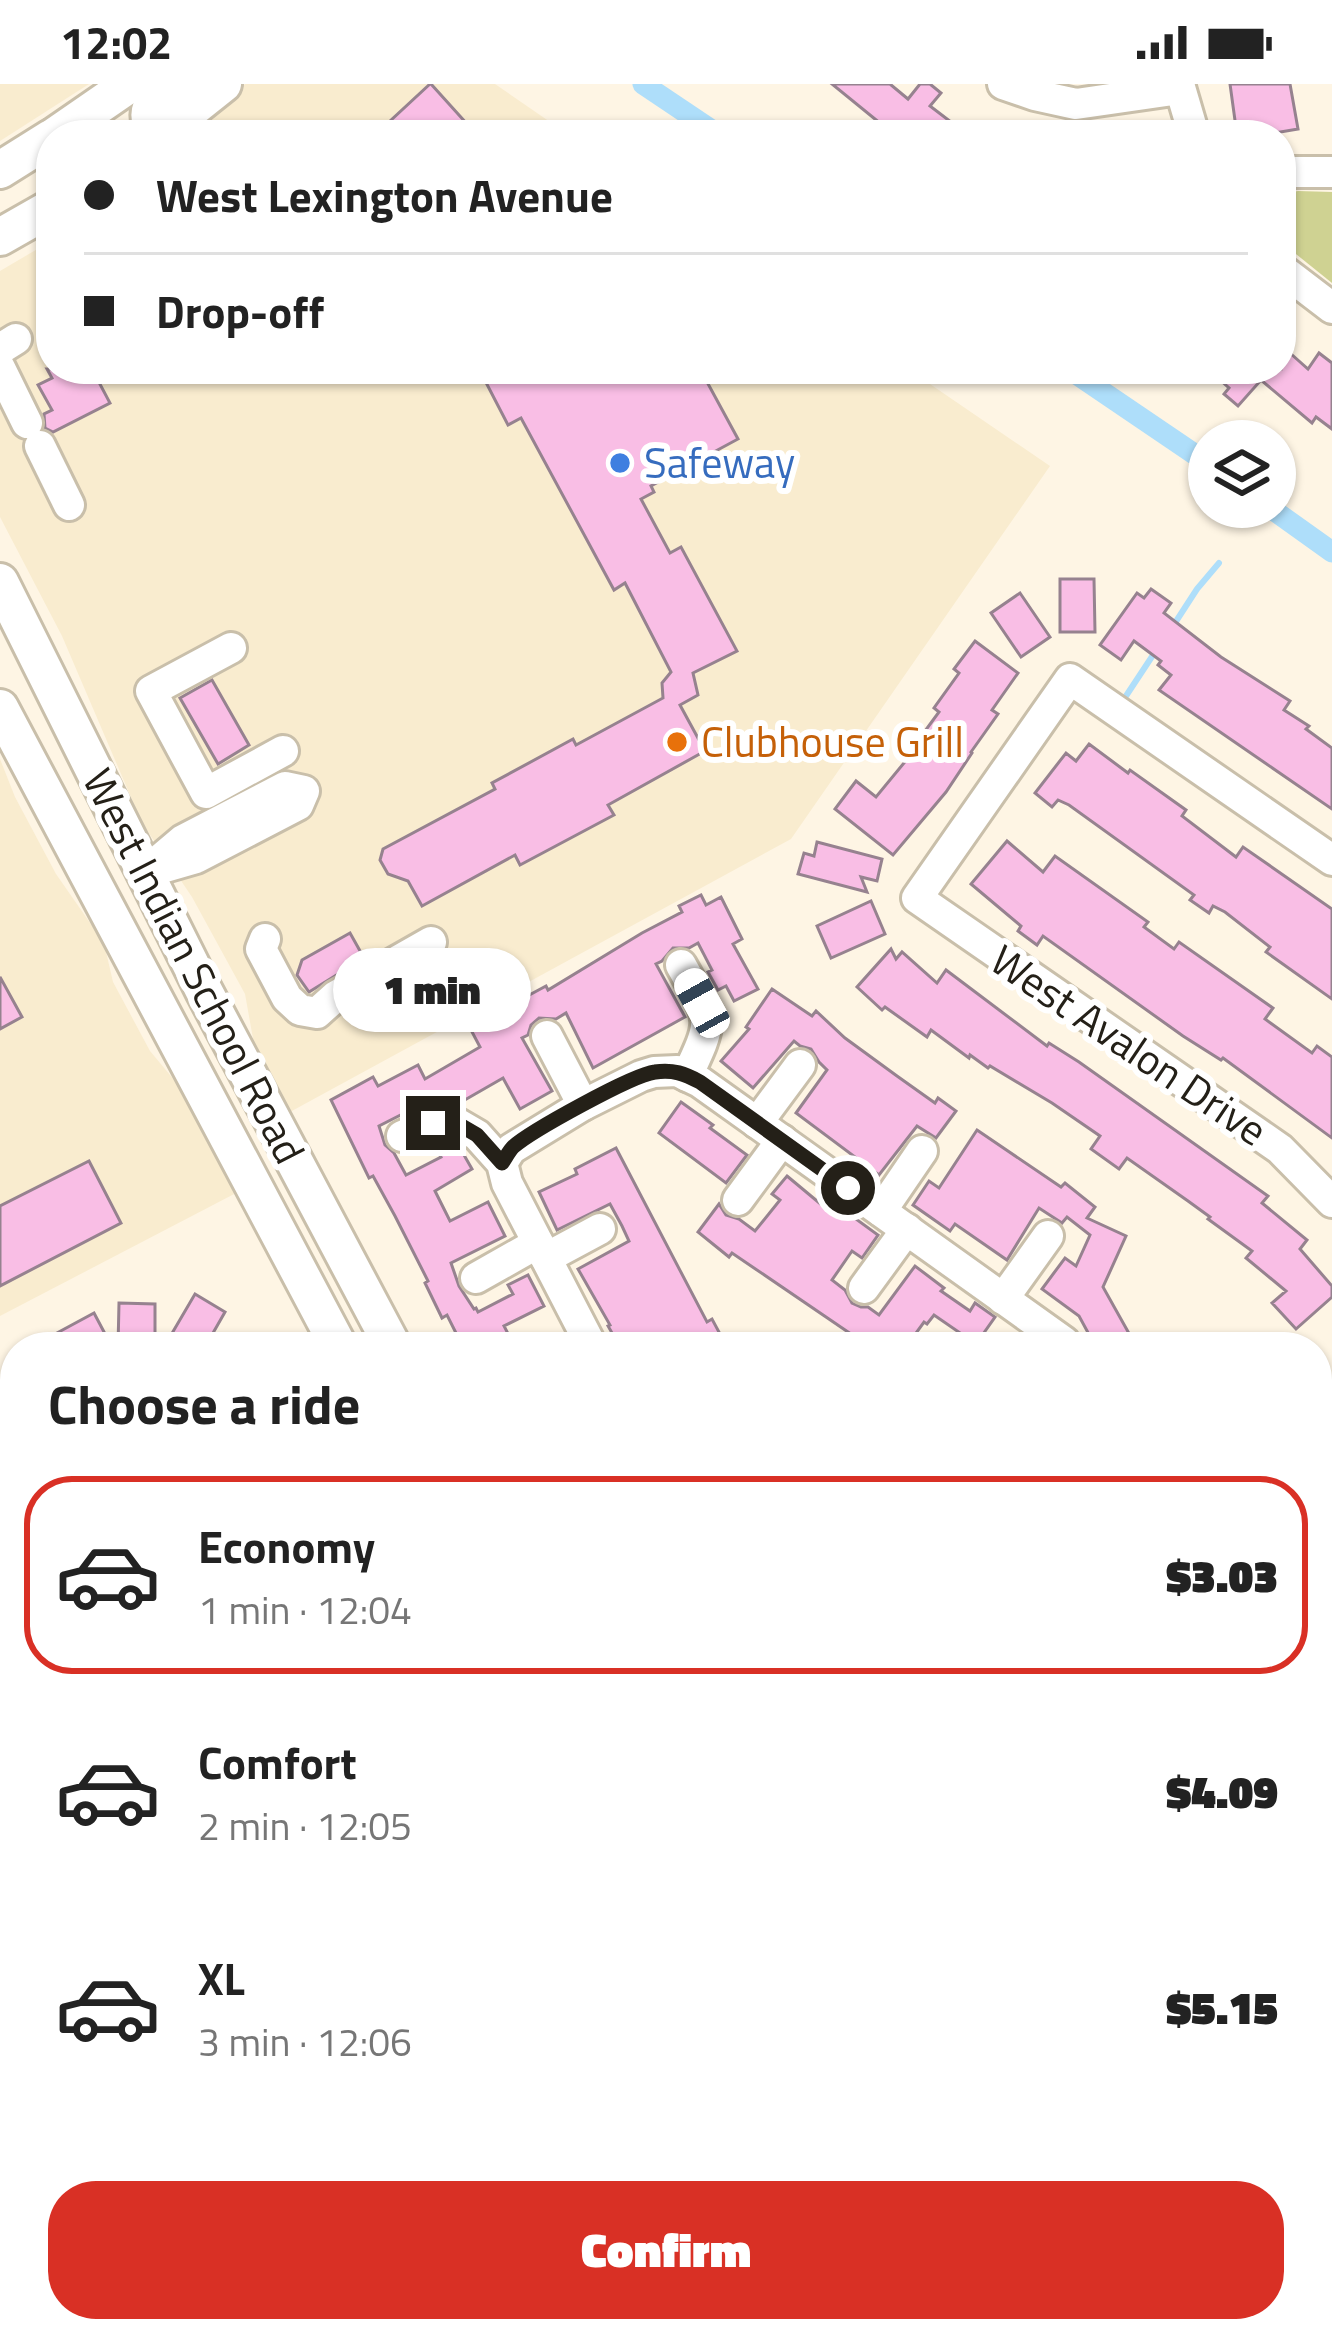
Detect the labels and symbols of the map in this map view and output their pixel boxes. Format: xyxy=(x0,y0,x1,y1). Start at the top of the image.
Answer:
place label: Safeway xyxy=(644,430,795,494)
marker: Safeway xyxy=(607,450,633,476)
place label: Clubhouse Grill xyxy=(701,709,964,773)
marker: Clubhouse Grill xyxy=(664,729,690,755)
street label: West Indian School Road xyxy=(67,757,322,1174)
street label: West Avalon Drive xyxy=(978,928,1281,1161)
callout: 1 min xyxy=(334,949,532,1033)
car xyxy=(669,963,735,1043)
route end xyxy=(406,1096,460,1150)
route start xyxy=(821,1161,875,1215)

